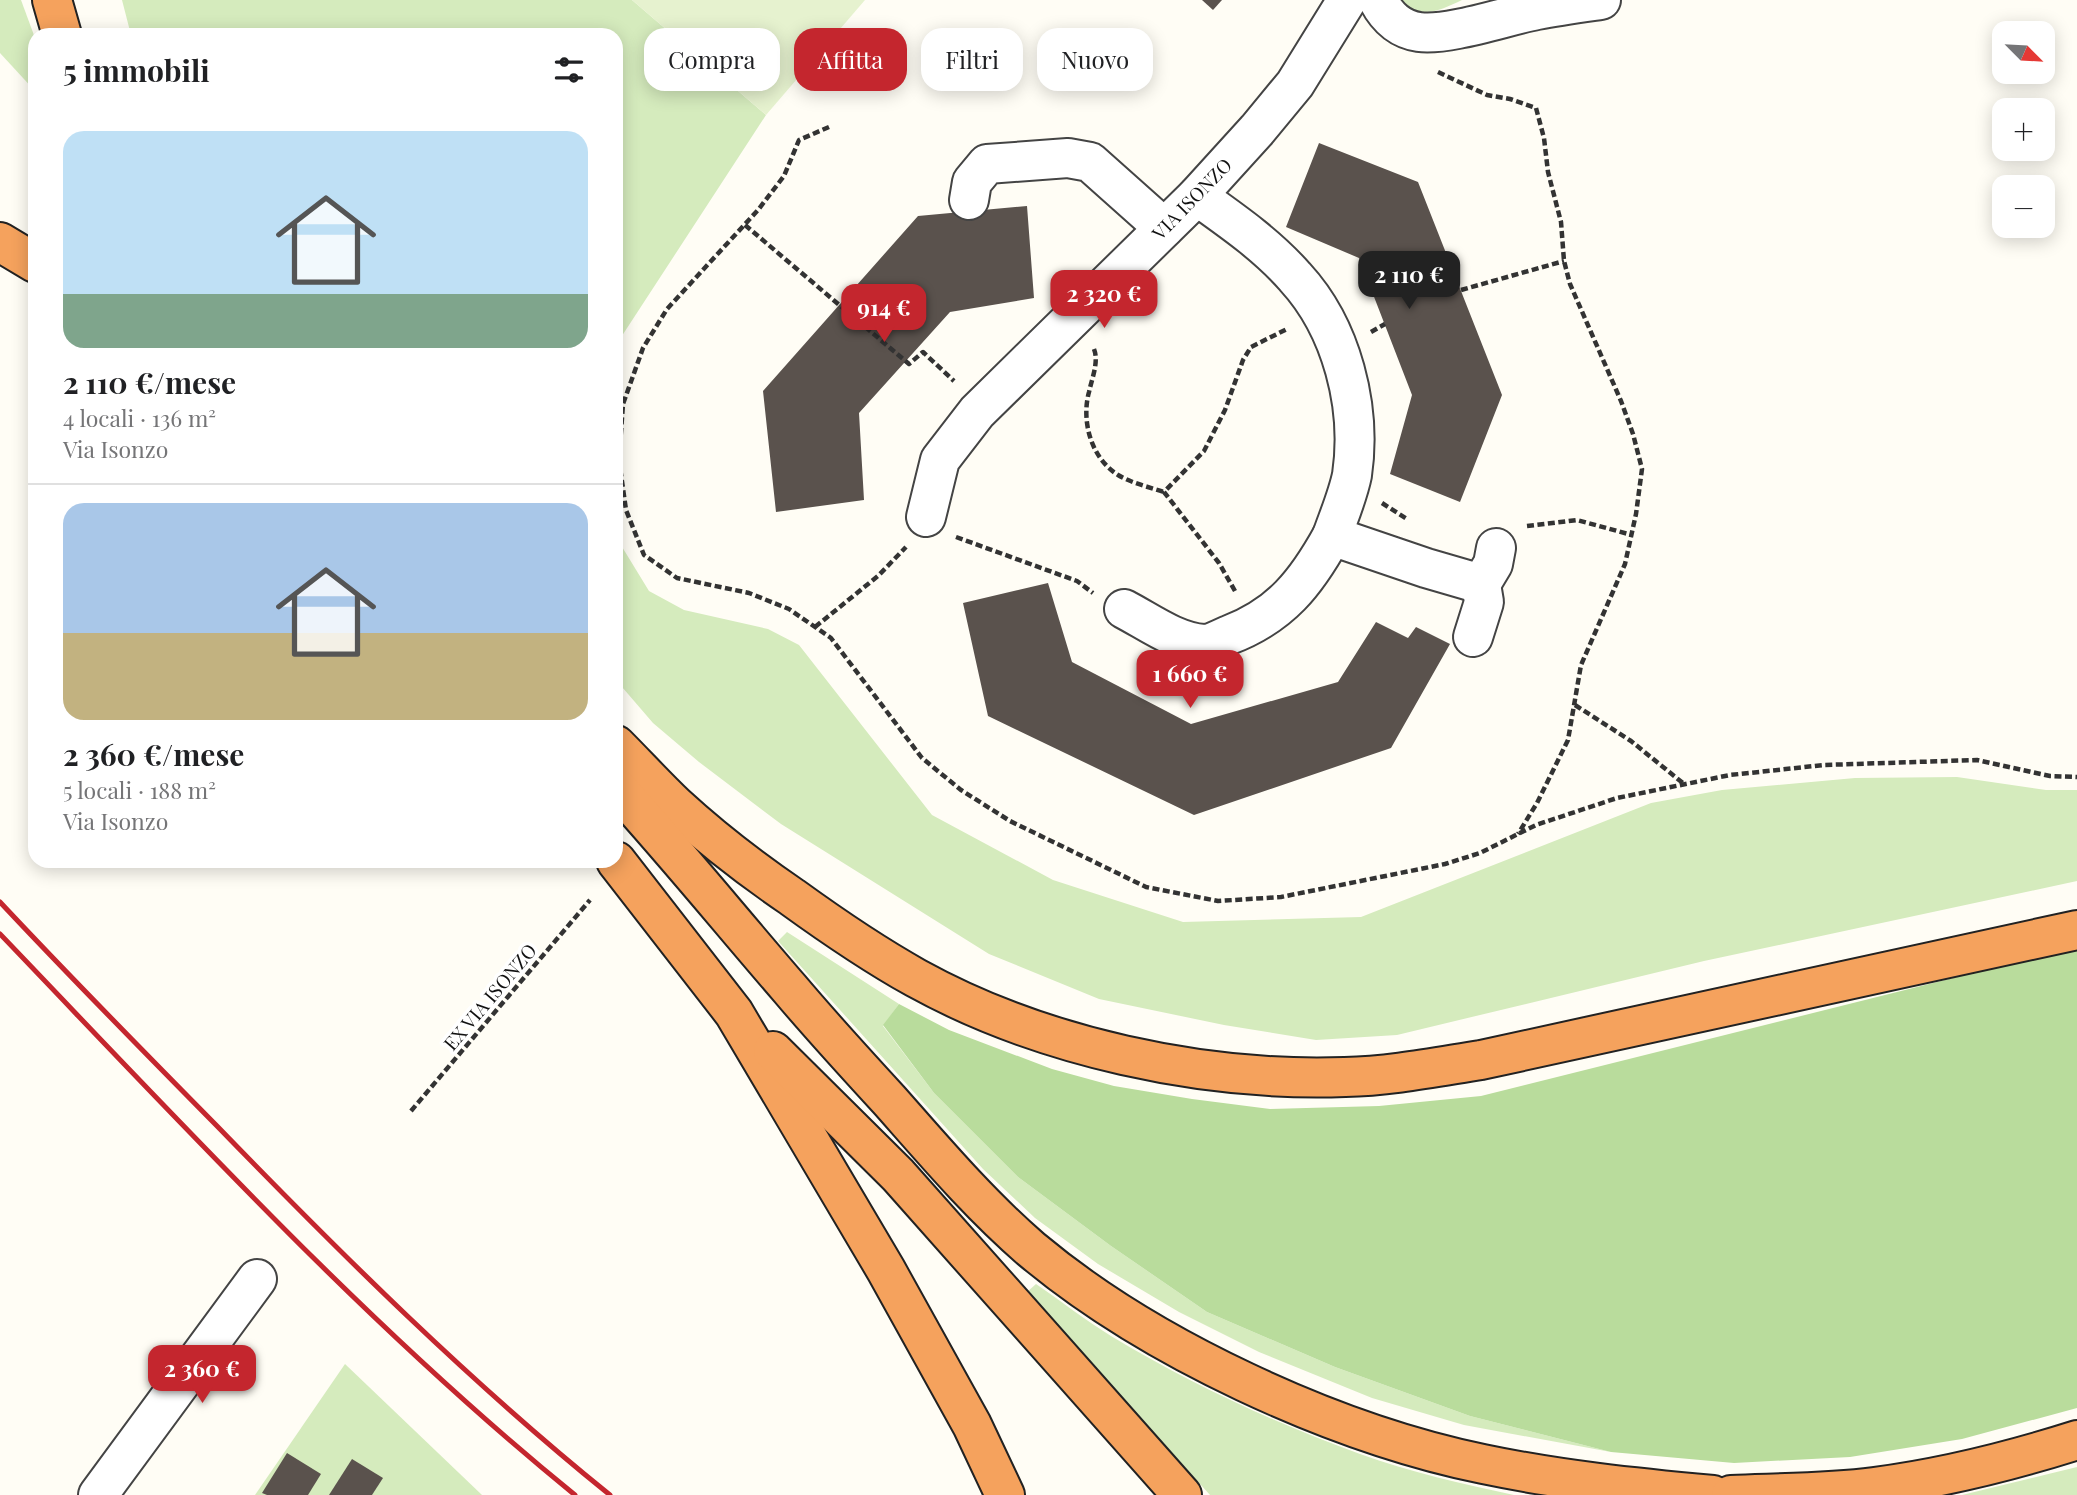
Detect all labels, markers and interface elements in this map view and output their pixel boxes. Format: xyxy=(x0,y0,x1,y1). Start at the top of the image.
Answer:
north arrow xyxy=(1992,21,2054,84)
map controls xyxy=(1992,21,2055,238)
chip: Compra xyxy=(644,28,780,91)
chip: Affitta xyxy=(794,28,907,91)
chip: Filtri xyxy=(921,28,1023,91)
chip: Nuovo xyxy=(1037,28,1153,91)
text: 5 immobili xyxy=(63,50,210,90)
icon: filters xyxy=(550,51,588,89)
button: + xyxy=(1992,98,2055,161)
street label: VIA ISONZO xyxy=(1145,152,1237,246)
button: − xyxy=(1992,175,2055,238)
icon: home xyxy=(263,177,389,303)
pin: 2 110 € xyxy=(1344,252,1474,311)
text: 2 110 € xyxy=(1374,258,1444,289)
pin: 2 320 € xyxy=(1039,270,1169,330)
text: 2 320 € xyxy=(1066,277,1142,308)
pin: 914 € xyxy=(835,284,933,344)
text: 914 € xyxy=(857,291,911,322)
text: 2 110 €/mese xyxy=(63,362,236,402)
text: 4 locali · 136 m² xyxy=(63,402,216,433)
text: Via Isonzo xyxy=(63,433,168,464)
icon: home xyxy=(263,549,389,675)
pin: 1 660 € xyxy=(1125,650,1255,710)
text: 1 660 € xyxy=(1153,657,1227,688)
text: 2 360 €/mese xyxy=(63,734,244,774)
text: 5 locali · 188 m² xyxy=(63,774,216,805)
text: Via Isonzo xyxy=(63,805,168,836)
street label: EX VIA ISONZO xyxy=(437,937,542,1055)
pin: 2 360 € xyxy=(137,1346,267,1405)
text: 2 360 € xyxy=(164,1352,240,1383)

